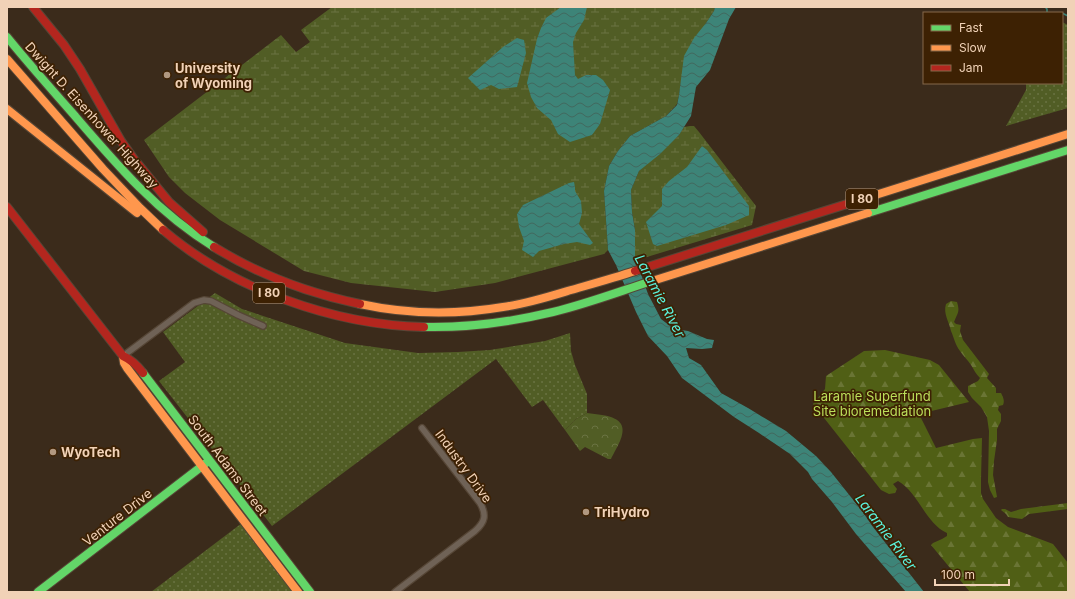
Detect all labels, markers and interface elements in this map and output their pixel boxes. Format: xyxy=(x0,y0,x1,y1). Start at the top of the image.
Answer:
legend xyxy=(923,12,1063,84)
text: Fast xyxy=(959,20,983,35)
street label: Dwight D. Eisenhower Highway xyxy=(22,39,162,191)
text: Slow xyxy=(959,40,987,55)
place label: University of Wyoming xyxy=(175,60,252,91)
text: Jam xyxy=(959,60,983,75)
marker: University of Wyoming xyxy=(162,70,172,80)
road number: I 80 xyxy=(846,189,878,209)
water label: Laramie River xyxy=(632,252,690,341)
road number: I 80 xyxy=(253,283,285,303)
park label: Laramie Superfund Site bioremediation xyxy=(813,388,931,419)
street label: South Adams Street xyxy=(185,411,271,519)
street label: Industry Drive xyxy=(432,426,496,506)
place label: WyoTech xyxy=(61,444,120,460)
marker: WyoTech xyxy=(48,447,58,457)
street label: Venture Drive xyxy=(79,485,155,549)
water label: Laramie River xyxy=(852,490,921,574)
place label: TriHydro xyxy=(594,504,649,520)
marker: TriHydro xyxy=(581,507,591,517)
scale bar xyxy=(935,561,1009,587)
text: 100 m xyxy=(941,567,975,582)

